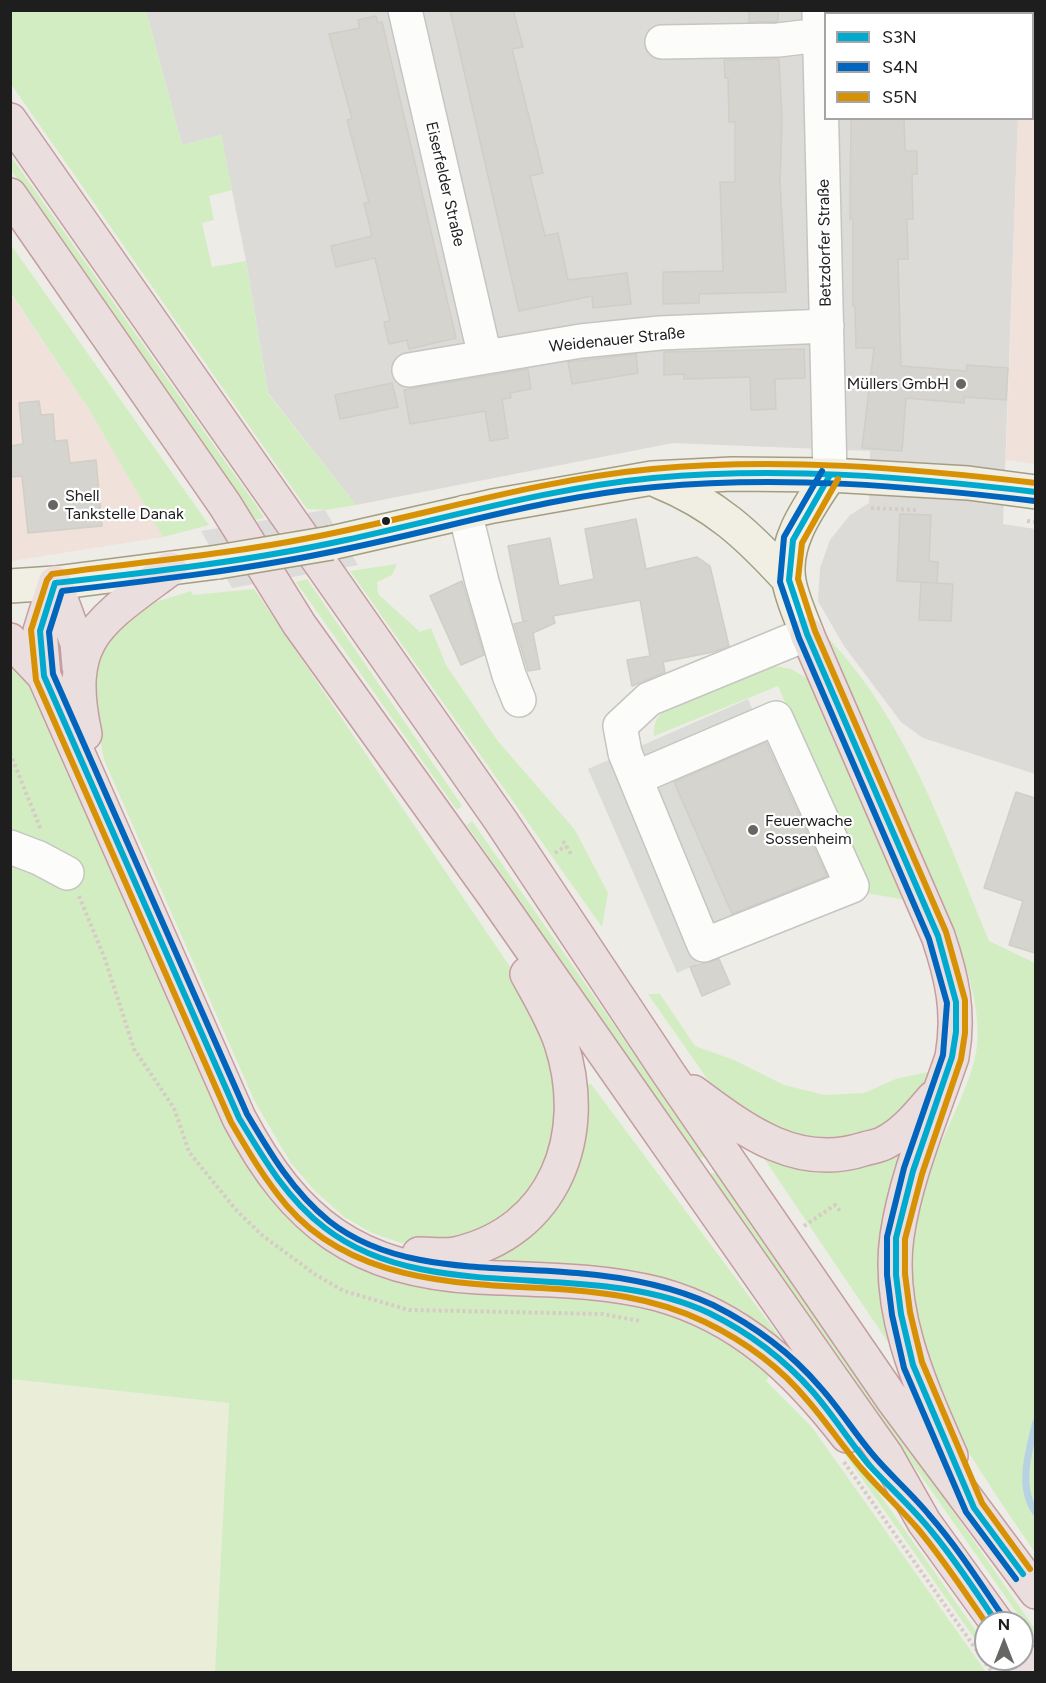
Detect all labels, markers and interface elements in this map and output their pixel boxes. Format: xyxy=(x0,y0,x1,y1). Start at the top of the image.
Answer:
legend xyxy=(824,12,1034,120)
text: S3N xyxy=(882,26,917,48)
text: S4N xyxy=(882,56,918,78)
text: S5N xyxy=(882,86,917,108)
street label: Eiserfelder Straße xyxy=(421,120,469,248)
street label: Betzdorfer Straße xyxy=(814,179,836,307)
street label: Weidenauer Straße xyxy=(548,323,686,357)
place label: Müllers GmbH xyxy=(847,374,949,394)
marker: Müllers GmbH xyxy=(954,377,968,391)
place label: Shell Tankstelle Danak xyxy=(65,486,184,524)
marker: Shell Tankstelle Danak xyxy=(46,498,60,512)
unlabelled marker xyxy=(380,515,392,527)
place label: Feuerwache Sossenheim xyxy=(765,811,852,849)
marker: Feuerwache Sossenheim xyxy=(746,823,760,837)
north arrow xyxy=(974,1611,1034,1671)
text: N xyxy=(998,1615,1010,1634)

